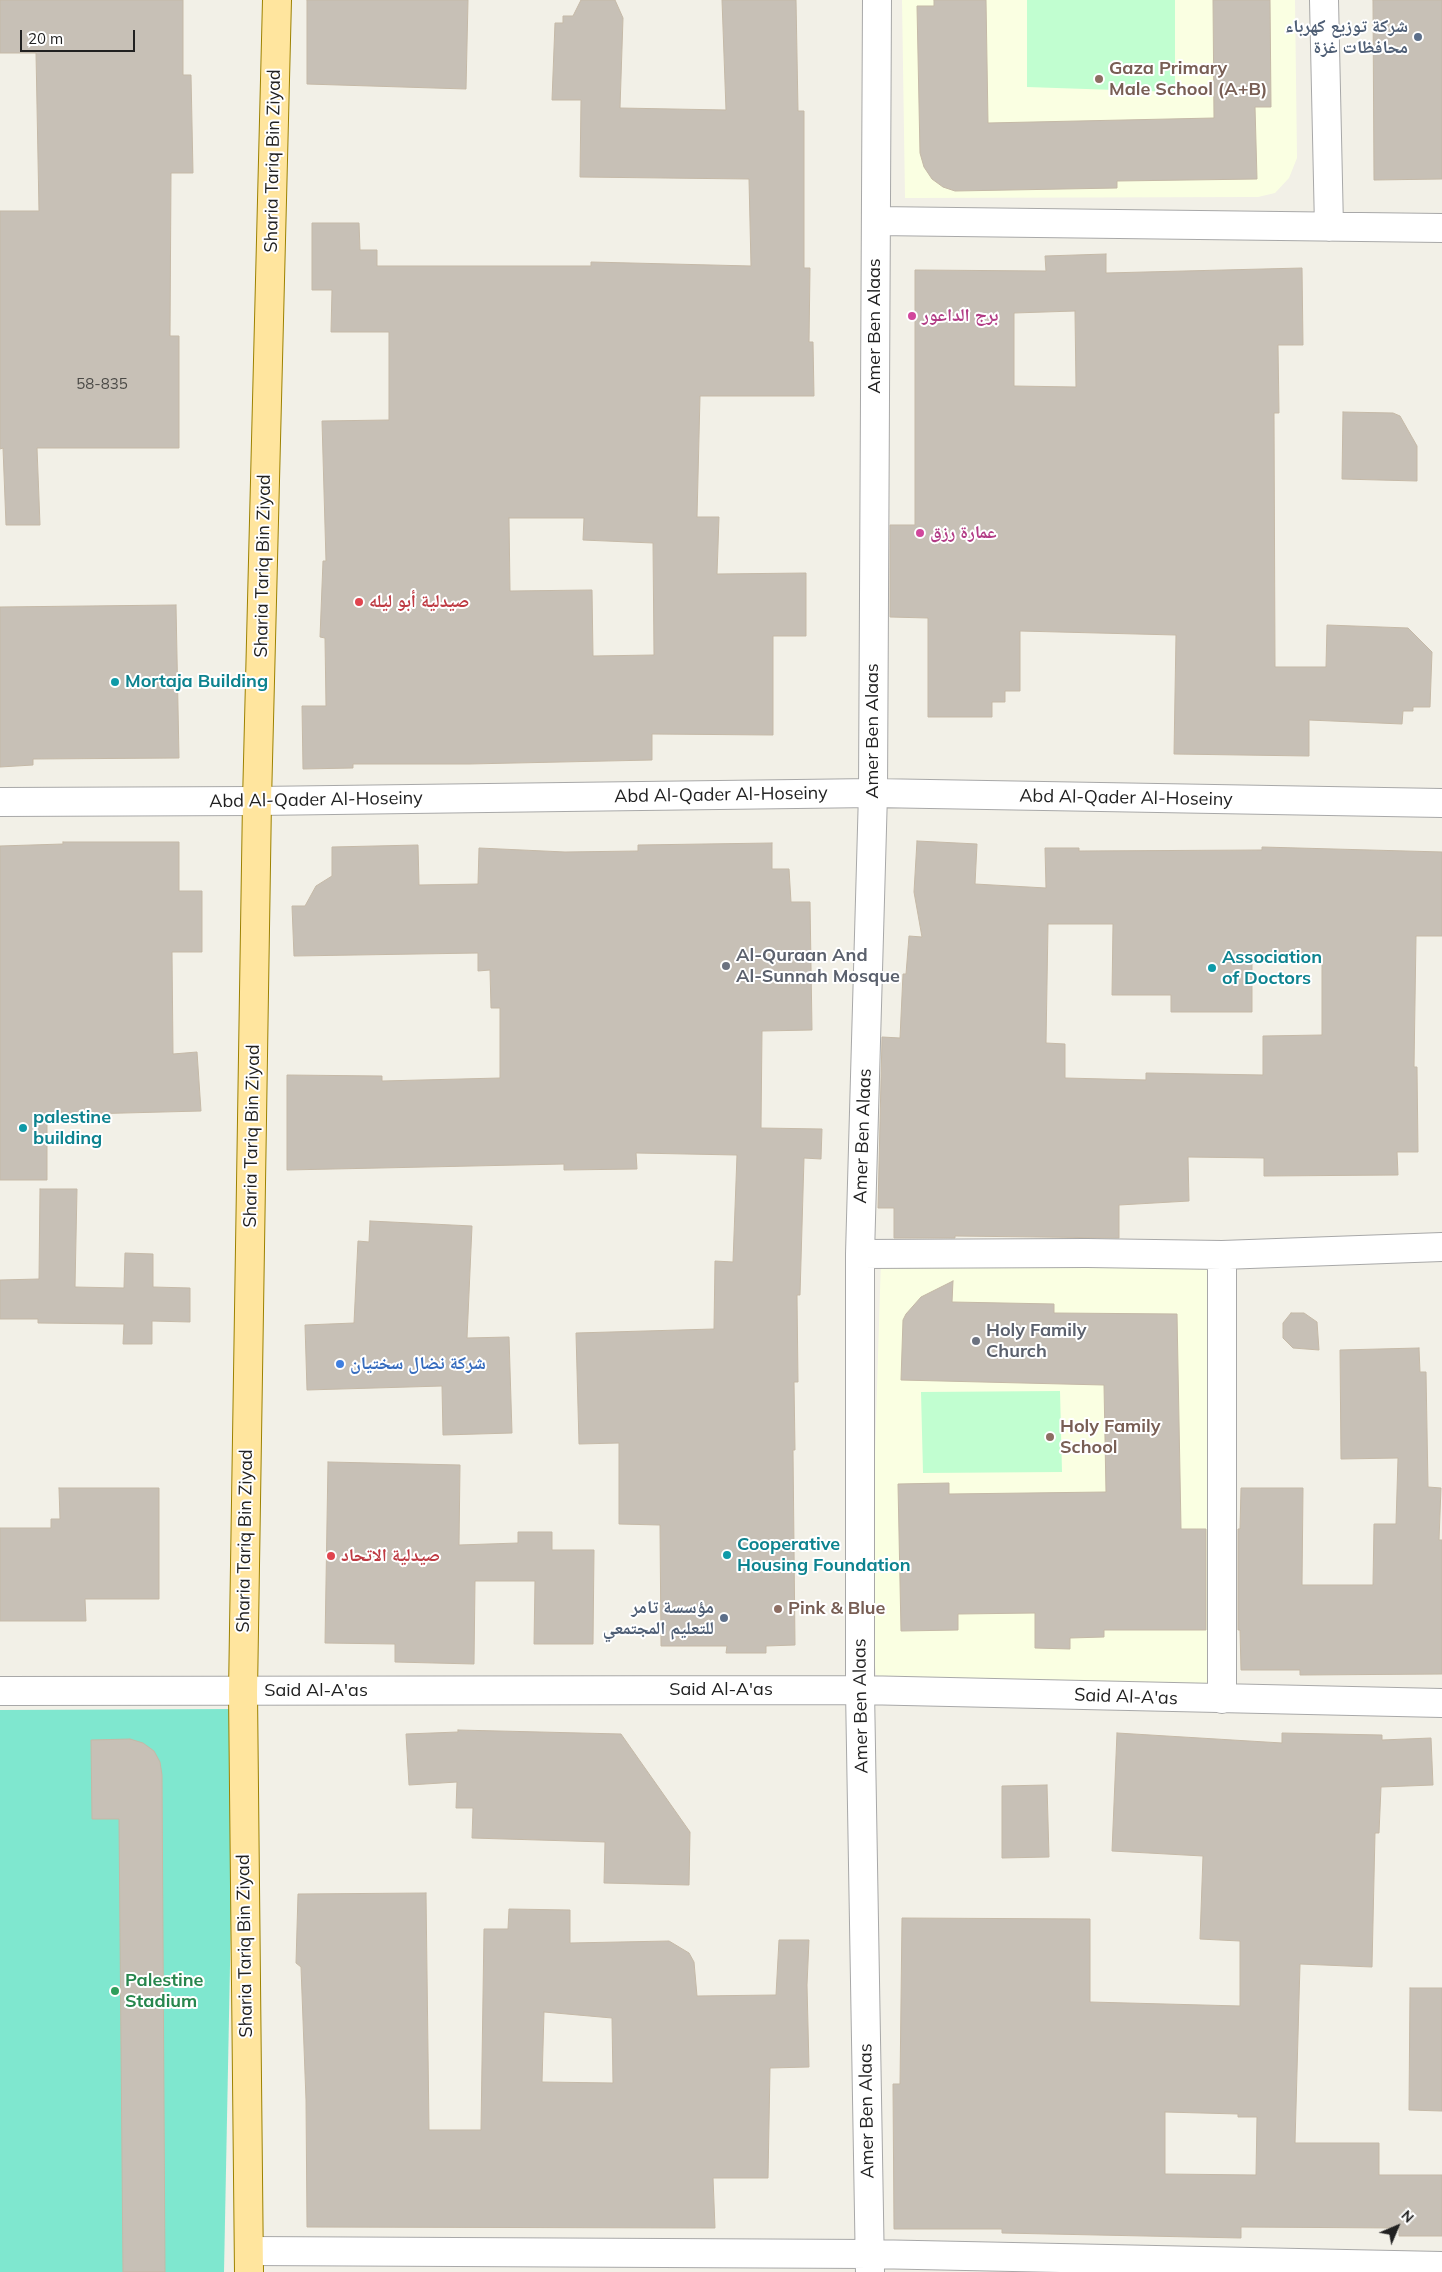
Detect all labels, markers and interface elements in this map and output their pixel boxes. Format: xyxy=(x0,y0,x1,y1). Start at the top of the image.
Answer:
place label: شركة توزيع كهرباء محافظات غزة xyxy=(1285,16,1408,58)
scale bar xyxy=(22,20,138,52)
text: 20 m xyxy=(28,29,63,48)
marker: شركة توزيع كهرباء محافظات غزة xyxy=(1412,31,1424,43)
place label: Gaza Primary Male School (A+B) xyxy=(1109,58,1267,100)
street label: Sharia Tariq Bin Ziyad xyxy=(261,69,285,253)
marker: Gaza Primary Male School (A+B) xyxy=(1093,73,1105,85)
street label: Amer Ben Alaas xyxy=(864,258,886,394)
place label: برج الداعور xyxy=(922,305,999,327)
marker: برج الداعور xyxy=(906,310,918,322)
house number: 58-835 xyxy=(76,375,128,393)
street label: Sharia Tariq Bin Ziyad xyxy=(251,474,275,658)
place label: عمارة رزق xyxy=(930,522,997,544)
marker: عمارة رزق xyxy=(914,527,926,539)
place label: صيدلية أبو ليله xyxy=(369,591,469,613)
marker: صيدلية أبو ليله xyxy=(353,596,365,608)
street label: Amer Ben Alaas xyxy=(862,663,884,799)
place label: Mortaja Building xyxy=(125,671,268,693)
marker: Mortaja Building xyxy=(109,676,121,688)
street label: Abd Al-Qader Al-Hoseiny xyxy=(614,782,828,808)
street label: Abd Al-Qader Al-Hoseiny xyxy=(1019,785,1233,811)
street label: Abd Al-Qader Al-Hoseiny xyxy=(209,787,423,813)
place label: Al-Quraan And Al-Sunnah Mosque xyxy=(736,945,900,988)
place label: Association of Doctors xyxy=(1222,947,1322,990)
marker: Al-Quraan And Al-Sunnah Mosque xyxy=(720,960,732,972)
marker: Association of Doctors xyxy=(1206,962,1218,974)
street label: Sharia Tariq Bin Ziyad xyxy=(240,1044,264,1228)
street label: Amer Ben Alaas xyxy=(850,1068,876,1204)
place label: palestine building xyxy=(33,1107,111,1150)
marker: palestine building xyxy=(17,1122,29,1134)
place label: Holy Family Church xyxy=(986,1320,1086,1362)
marker: Holy Family Church xyxy=(970,1335,982,1347)
place label: شركة نضال سختيان xyxy=(350,1353,486,1375)
marker: شركة نضال سختيان xyxy=(334,1358,346,1370)
place label: Holy Family School xyxy=(1060,1416,1160,1458)
marker: Holy Family School xyxy=(1044,1431,1056,1443)
street label: Sharia Tariq Bin Ziyad xyxy=(233,1449,257,1633)
place label: Cooperative Housing Foundation xyxy=(737,1534,911,1576)
place label: صيدلية الاتحاد xyxy=(341,1545,440,1567)
marker: Cooperative Housing Foundation xyxy=(721,1549,733,1561)
marker: صيدلية الاتحاد xyxy=(325,1550,337,1562)
place label: مؤسسة تامر للتعليم المجتمعي xyxy=(603,1597,714,1640)
place label: Pink & Blue xyxy=(788,1598,885,1620)
marker: Pink & Blue xyxy=(772,1603,784,1615)
marker: مؤسسة تامر للتعليم المجتمعي xyxy=(718,1612,730,1624)
street label: Amer Ben Alaas xyxy=(849,1638,873,1774)
street label: Said Al-A'as xyxy=(669,1679,773,1701)
street label: Said Al-A'as xyxy=(264,1680,368,1702)
street label: Said Al-A'as xyxy=(1074,1684,1178,1710)
street label: Sharia Tariq Bin Ziyad xyxy=(233,1854,257,2038)
place label: Palestine Stadium xyxy=(125,1970,203,2012)
marker: Palestine Stadium xyxy=(109,1985,121,1997)
street label: Amer Ben Alaas xyxy=(855,2043,879,2179)
north arrow xyxy=(1372,2202,1422,2252)
text: N xyxy=(1397,2206,1418,2226)

